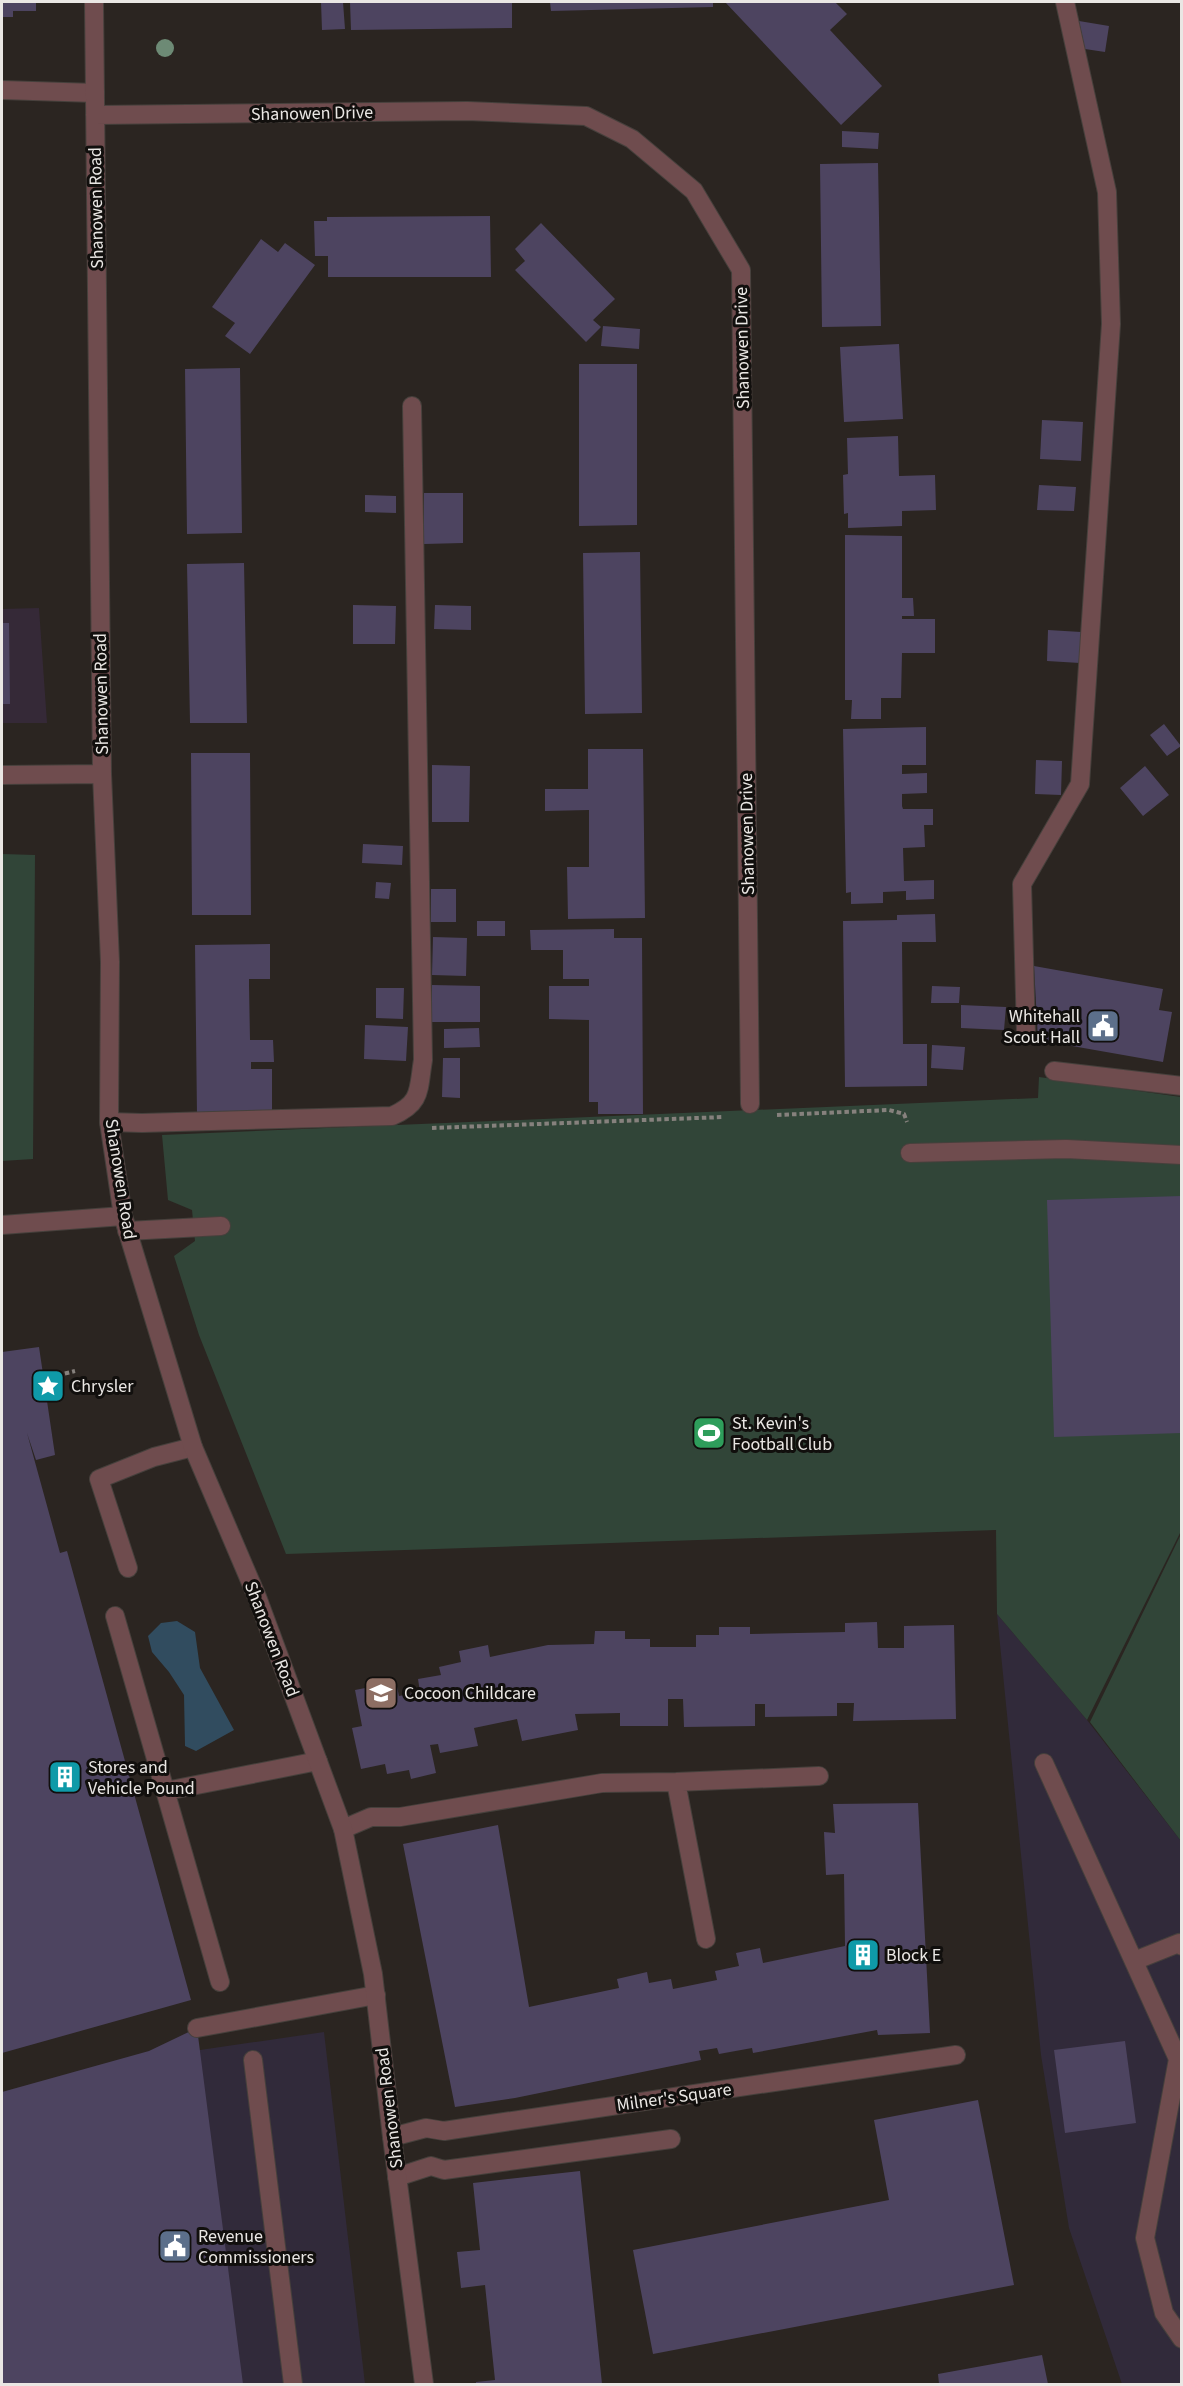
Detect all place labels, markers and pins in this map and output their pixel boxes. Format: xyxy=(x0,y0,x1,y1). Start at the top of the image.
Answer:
place label: Whitehall Scout Hall xyxy=(1003,1004,1080,1050)
public building icon: Whitehall Scout Hall xyxy=(1085,1008,1121,1044)
place icon: Chrysler xyxy=(30,1368,66,1404)
place label: Chrysler xyxy=(71,1374,134,1399)
place label: St. Kevin's Football Club xyxy=(732,1411,832,1457)
sports icon: St. Kevin's Football Club xyxy=(691,1415,727,1451)
school or university icon: Cocoon Childcare xyxy=(363,1675,399,1711)
place label: Cocoon Childcare xyxy=(404,1681,536,1706)
place label: Stores and Vehicle Pound xyxy=(88,1755,195,1801)
building icon: Stores and Vehicle Pound xyxy=(47,1759,83,1795)
building icon: Block E xyxy=(845,1937,881,1973)
place label: Block E xyxy=(886,1943,941,1968)
place label: Revenue Commissioners xyxy=(198,2224,314,2270)
public building icon: Revenue Commissioners xyxy=(157,2228,193,2264)

